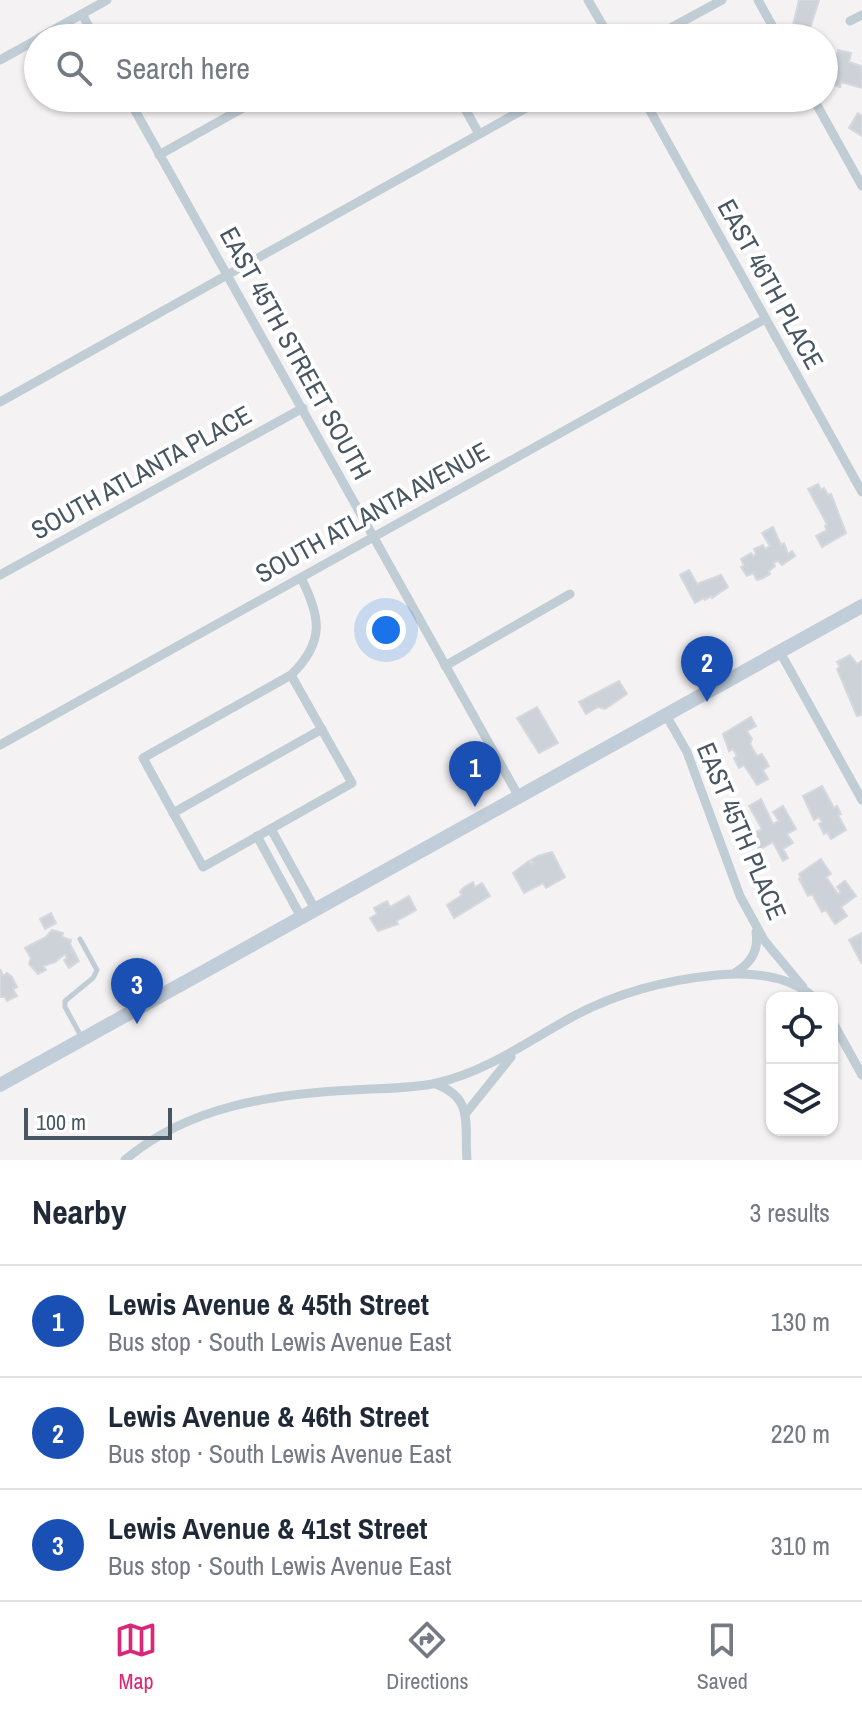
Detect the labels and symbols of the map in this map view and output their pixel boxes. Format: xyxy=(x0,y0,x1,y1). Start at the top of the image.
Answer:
street label: EAST 46TH PLACE xyxy=(710,193,832,375)
street label: EAST 45TH STREET SOUTH xyxy=(212,220,380,486)
street label: SOUTH ATLANTA PLACE xyxy=(25,397,257,547)
street label: SOUTH ATLANTA AVENUE xyxy=(249,433,495,591)
your location xyxy=(366,610,406,650)
pin: 2 xyxy=(681,636,733,702)
street label: EAST 45TH PLACE xyxy=(689,737,795,925)
pin: 1 xyxy=(449,741,501,807)
pin: 3 xyxy=(111,958,163,1024)
scale bar xyxy=(24,1104,172,1140)

